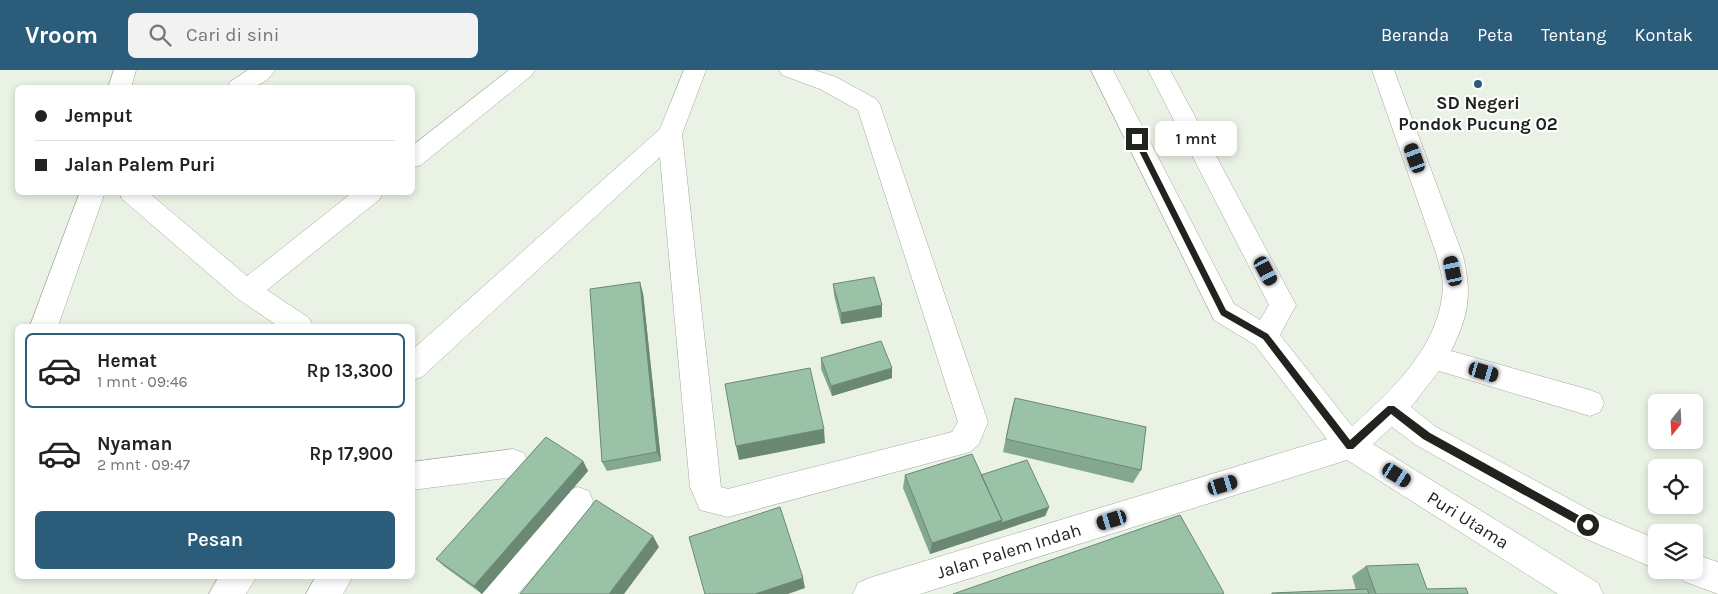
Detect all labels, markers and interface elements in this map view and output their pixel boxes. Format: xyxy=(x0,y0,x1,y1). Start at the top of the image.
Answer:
search box xyxy=(128,13,478,58)
text: Vroom xyxy=(25,21,98,49)
icon: search xyxy=(146,21,174,49)
text: Cari di sini xyxy=(186,24,279,46)
text: Beranda xyxy=(1381,24,1449,46)
text: Peta xyxy=(1477,24,1513,46)
text: Tentang xyxy=(1541,24,1607,46)
text: Kontak xyxy=(1635,24,1693,46)
marker: SD Negeri Pondok Pucung 02 xyxy=(1472,78,1484,90)
place label: SD Negeri Pondok Pucung 02 xyxy=(1398,92,1558,135)
text: Jemput xyxy=(65,105,133,127)
callout: 1 mnt xyxy=(1154,122,1237,156)
route end xyxy=(1126,128,1148,150)
text: 1 mnt xyxy=(1176,129,1216,148)
car xyxy=(1402,141,1427,175)
text: Jalan Palem Puri xyxy=(65,154,216,176)
car xyxy=(1252,254,1279,288)
car xyxy=(1442,255,1463,287)
icon: car xyxy=(37,348,82,393)
text: Hemat xyxy=(97,350,157,372)
text: Rp 13,300 xyxy=(307,360,393,382)
car xyxy=(1467,361,1500,383)
text: 1 mnt · 09:46 xyxy=(97,372,188,391)
north arrow xyxy=(1648,394,1702,449)
map controls xyxy=(1648,394,1703,579)
icon: car xyxy=(37,431,82,476)
text: Nyaman xyxy=(97,433,172,455)
text: Rp 17,900 xyxy=(309,443,393,465)
text: 2 mnt · 09:47 xyxy=(97,455,190,474)
button: locate xyxy=(1648,459,1703,514)
car xyxy=(1380,461,1413,489)
car xyxy=(1206,473,1239,497)
street label: Puri Utama xyxy=(1423,486,1513,554)
car xyxy=(1095,508,1128,532)
button: Pesan xyxy=(35,511,395,569)
route start xyxy=(1577,514,1599,536)
street label: Jalan Palem Indah xyxy=(934,519,1084,583)
button: layers xyxy=(1648,524,1703,579)

